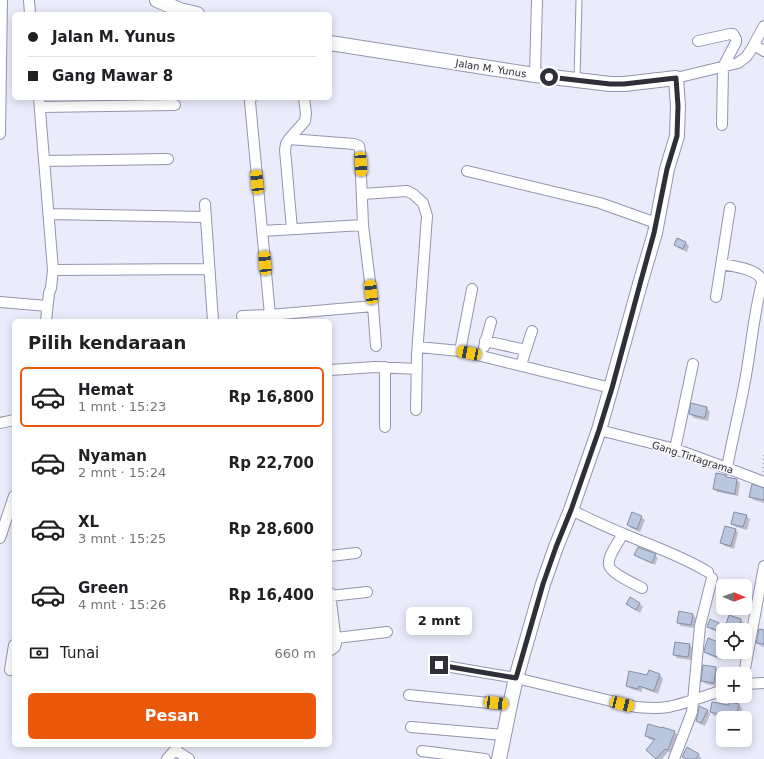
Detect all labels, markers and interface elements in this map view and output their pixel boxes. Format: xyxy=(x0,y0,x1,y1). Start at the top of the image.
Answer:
text: Jalan M. Yunus xyxy=(52,28,175,46)
street label: Jalan M. Yunus xyxy=(454,57,527,80)
text: Gang Mawar 8 xyxy=(52,67,173,85)
route start xyxy=(540,68,558,86)
car xyxy=(354,152,368,176)
car xyxy=(250,169,264,195)
car xyxy=(258,251,272,275)
car xyxy=(364,279,378,305)
text: Pilih kendaraan xyxy=(28,332,186,353)
car xyxy=(456,345,482,361)
icon: car xyxy=(30,379,66,415)
text: Hemat xyxy=(78,381,134,399)
text: Rp 16,800 xyxy=(229,388,314,406)
text: 1 mnt · 15:23 xyxy=(78,399,166,414)
street label: Gang Tirtagrama xyxy=(651,439,735,476)
icon: car xyxy=(30,445,66,481)
text: Nyaman xyxy=(78,447,147,465)
text: Rp 22,700 xyxy=(229,454,314,472)
text: 2 mnt · 15:24 xyxy=(78,465,166,480)
icon: car xyxy=(30,511,66,547)
text: XL xyxy=(78,513,99,531)
text: Rp 28,600 xyxy=(229,520,314,538)
text: 3 mnt · 15:25 xyxy=(78,531,166,546)
icon: car xyxy=(30,577,66,613)
text: Green xyxy=(78,579,129,597)
north arrow xyxy=(716,579,752,615)
map controls xyxy=(716,579,752,747)
text: Rp 16,400 xyxy=(229,586,314,604)
text: 4 mnt · 15:26 xyxy=(78,597,166,612)
callout: 2 mnt xyxy=(406,607,472,635)
text: 2 mnt xyxy=(418,613,460,628)
button: locate xyxy=(716,623,752,659)
icon: cash xyxy=(28,642,50,664)
text: Tunai xyxy=(60,644,99,662)
text: 660 m xyxy=(274,646,316,661)
route end xyxy=(430,656,448,674)
button: + xyxy=(716,667,752,703)
button: Pesan xyxy=(28,693,316,739)
car xyxy=(609,695,635,713)
car xyxy=(483,696,509,710)
button: − xyxy=(716,711,752,747)

